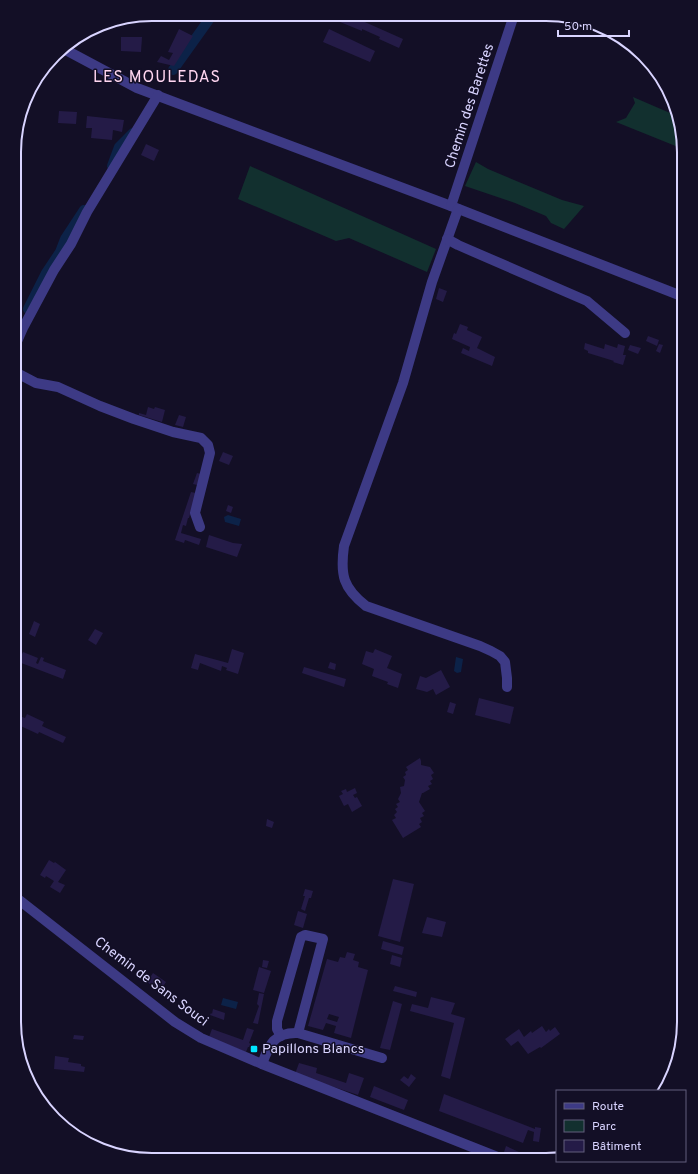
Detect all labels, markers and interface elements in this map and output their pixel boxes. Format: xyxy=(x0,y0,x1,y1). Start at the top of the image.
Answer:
scale bar xyxy=(558,12,629,38)
text: 50 m xyxy=(564,19,592,35)
street label: Chemin des Barettes xyxy=(442,42,498,170)
district label: LES MOULEDAS xyxy=(93,68,221,88)
street label: Chemin de Sans Souci xyxy=(91,934,211,1030)
place label: Papillons Blancs xyxy=(262,1041,364,1058)
marker: Papillons Blancs xyxy=(249,1044,259,1054)
legend xyxy=(556,1090,686,1162)
text: Route xyxy=(592,1099,624,1115)
text: Parc xyxy=(592,1119,616,1135)
text: Bâtiment xyxy=(592,1139,642,1155)

